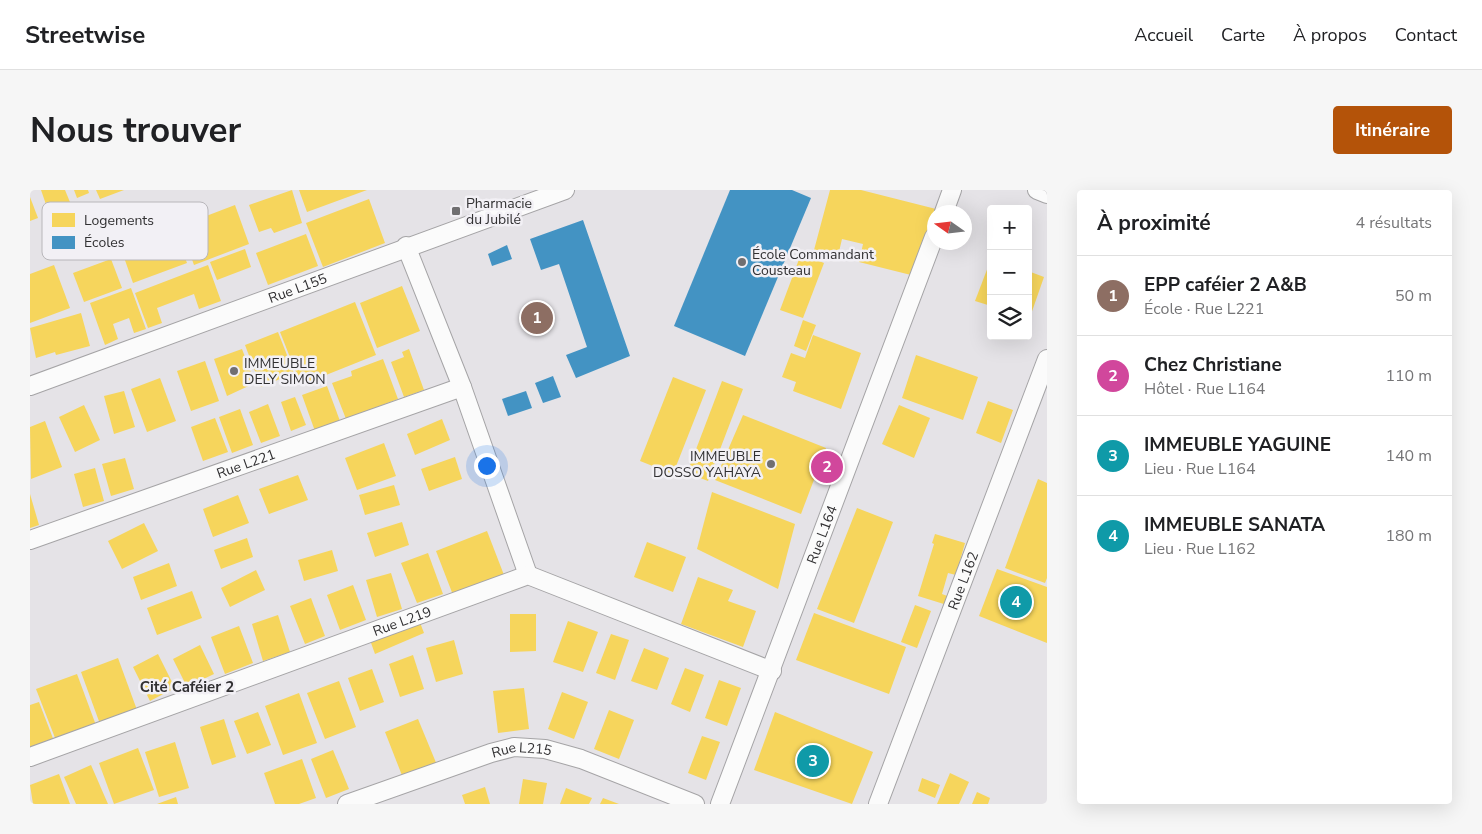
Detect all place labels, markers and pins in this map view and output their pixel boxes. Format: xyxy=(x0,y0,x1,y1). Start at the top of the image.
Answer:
place label: Pharmacie du Jubilé xyxy=(466,194,532,229)
marker: Pharmacie du Jubilé xyxy=(450,205,462,217)
place label: École Commandant Cousteau xyxy=(752,245,874,280)
marker: École Commandant Cousteau xyxy=(736,256,748,268)
pin: 1 xyxy=(521,299,553,337)
place label: IMMEUBLE DELY SIMON xyxy=(244,354,326,389)
marker: IMMEUBLE DELY SIMON xyxy=(228,365,240,377)
place label: IMMEUBLE DOSSO YAHAYA xyxy=(653,447,761,482)
pin: 2 xyxy=(811,448,843,486)
marker: IMMEUBLE DOSSO YAHAYA xyxy=(765,458,777,470)
pin: 4 xyxy=(1000,583,1032,621)
pin: 3 xyxy=(797,742,829,780)

